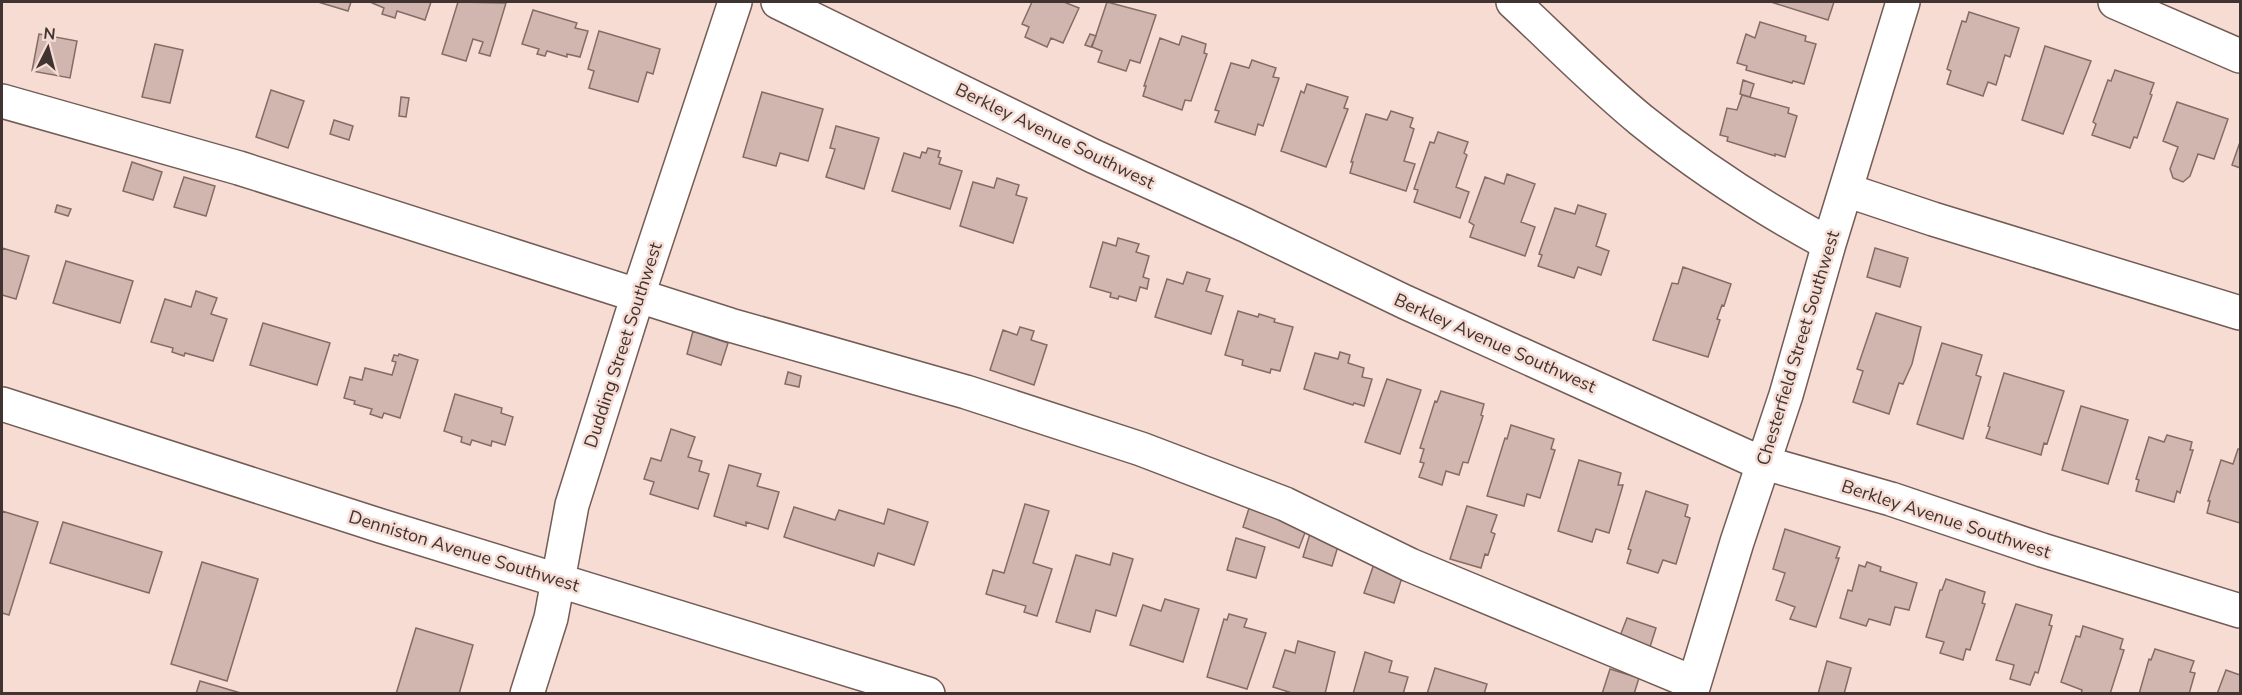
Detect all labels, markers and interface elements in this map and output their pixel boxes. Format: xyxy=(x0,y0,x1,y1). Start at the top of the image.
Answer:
north arrow xyxy=(18,18,78,78)
text: N xyxy=(42,23,57,46)
street label: Berkley Avenue Southwest xyxy=(951,77,1159,195)
street label: Chesterfield Street Southwest xyxy=(1751,227,1845,468)
street label: Dudding Street Southwest xyxy=(578,238,668,451)
street label: Berkley Avenue Southwest xyxy=(1390,288,1600,399)
street label: Berkley Avenue Southwest xyxy=(1838,474,2054,564)
street label: Denniston Avenue Southwest xyxy=(346,504,583,598)

